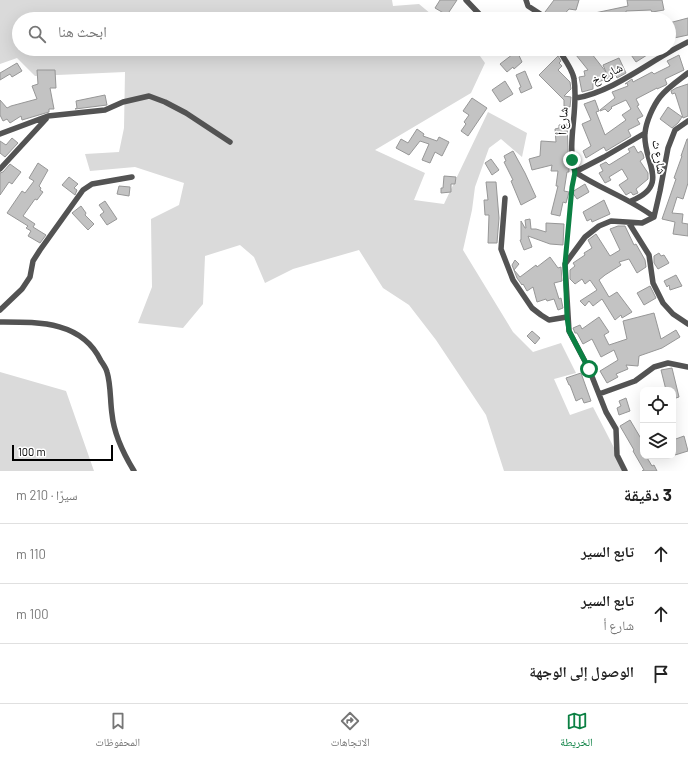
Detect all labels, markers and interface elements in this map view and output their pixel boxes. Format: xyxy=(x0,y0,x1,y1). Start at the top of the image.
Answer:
search box xyxy=(12,12,676,56)
text: ابحث هنا xyxy=(58,22,107,40)
icon: search xyxy=(26,23,48,45)
street label: شارع خ xyxy=(589,59,625,89)
street label: شارع أ xyxy=(554,106,572,136)
street label: شارع ث xyxy=(648,139,670,175)
route end xyxy=(563,151,581,169)
route start xyxy=(580,360,598,378)
map controls xyxy=(640,387,676,459)
button: locate xyxy=(640,387,676,423)
button: layers xyxy=(640,423,676,459)
scale bar xyxy=(12,443,113,462)
text: 100 m xyxy=(18,445,46,458)
text: 3 دقيقة xyxy=(624,484,672,504)
text: سيرًا · 210 m xyxy=(16,487,78,503)
text: تابع السير xyxy=(581,542,634,560)
icon: ahead xyxy=(650,543,672,565)
text: 110 m xyxy=(16,546,46,562)
text: تابع السير xyxy=(581,591,634,609)
icon: ahead xyxy=(650,603,672,625)
text: 100 m xyxy=(16,606,49,622)
text: شارع أ xyxy=(604,617,634,633)
text: الوصول إلى الوجهة xyxy=(529,662,634,680)
icon: arrive xyxy=(650,663,672,685)
tab: المحفوظات xyxy=(95,710,140,753)
tab: الاتجاهات xyxy=(331,710,370,753)
tab: الخريطة xyxy=(560,710,593,753)

